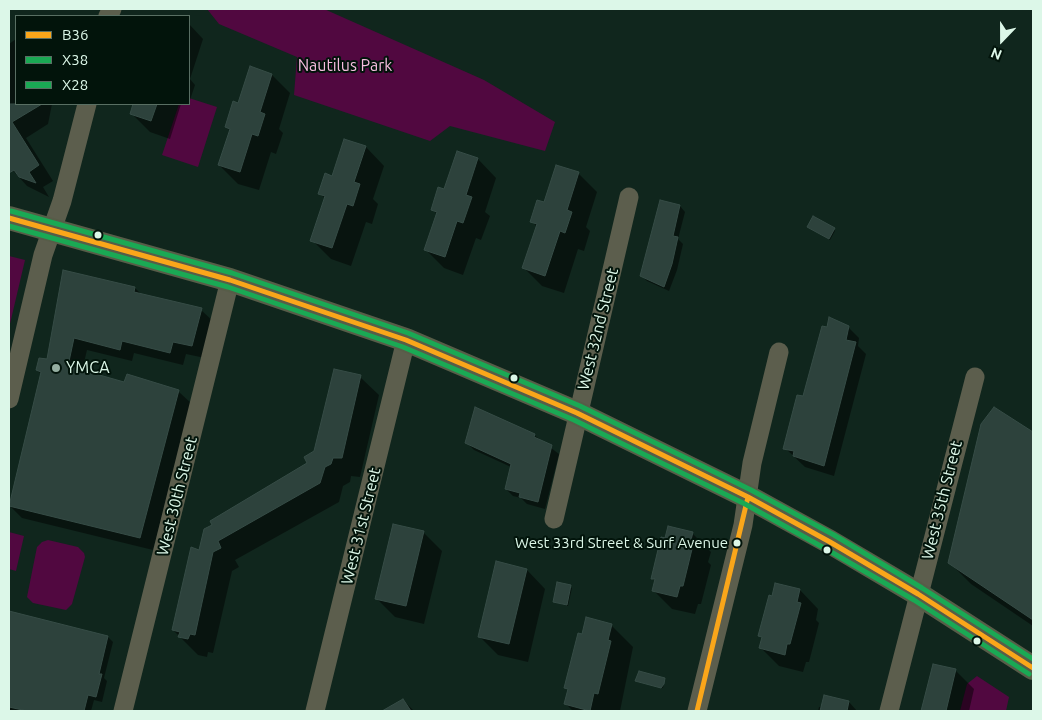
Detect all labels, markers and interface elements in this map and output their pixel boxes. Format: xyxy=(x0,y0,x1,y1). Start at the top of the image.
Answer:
legend xyxy=(15,15,190,105)
north arrow xyxy=(977,15,1027,65)
text: B36 xyxy=(62,26,88,43)
text: N xyxy=(989,45,1004,63)
text: X38 xyxy=(62,51,88,68)
park label: Nautilus Park xyxy=(298,56,392,76)
text: X28 xyxy=(62,76,88,93)
unlabelled marker xyxy=(93,230,103,240)
street label: West 32nd Street xyxy=(574,266,622,392)
place label: YMCA xyxy=(66,358,110,378)
marker: YMCA xyxy=(50,362,62,374)
unlabelled marker xyxy=(509,373,519,383)
street label: West 30th Street xyxy=(153,434,201,558)
street label: West 35th Street xyxy=(918,438,966,562)
street label: West 31st Street xyxy=(337,466,385,586)
place label: West 33rd Street & Surf Avenue xyxy=(515,534,728,552)
marker: West 33rd Street & Surf Avenue xyxy=(732,538,742,548)
unlabelled marker xyxy=(822,545,832,555)
unlabelled marker xyxy=(972,636,982,646)

